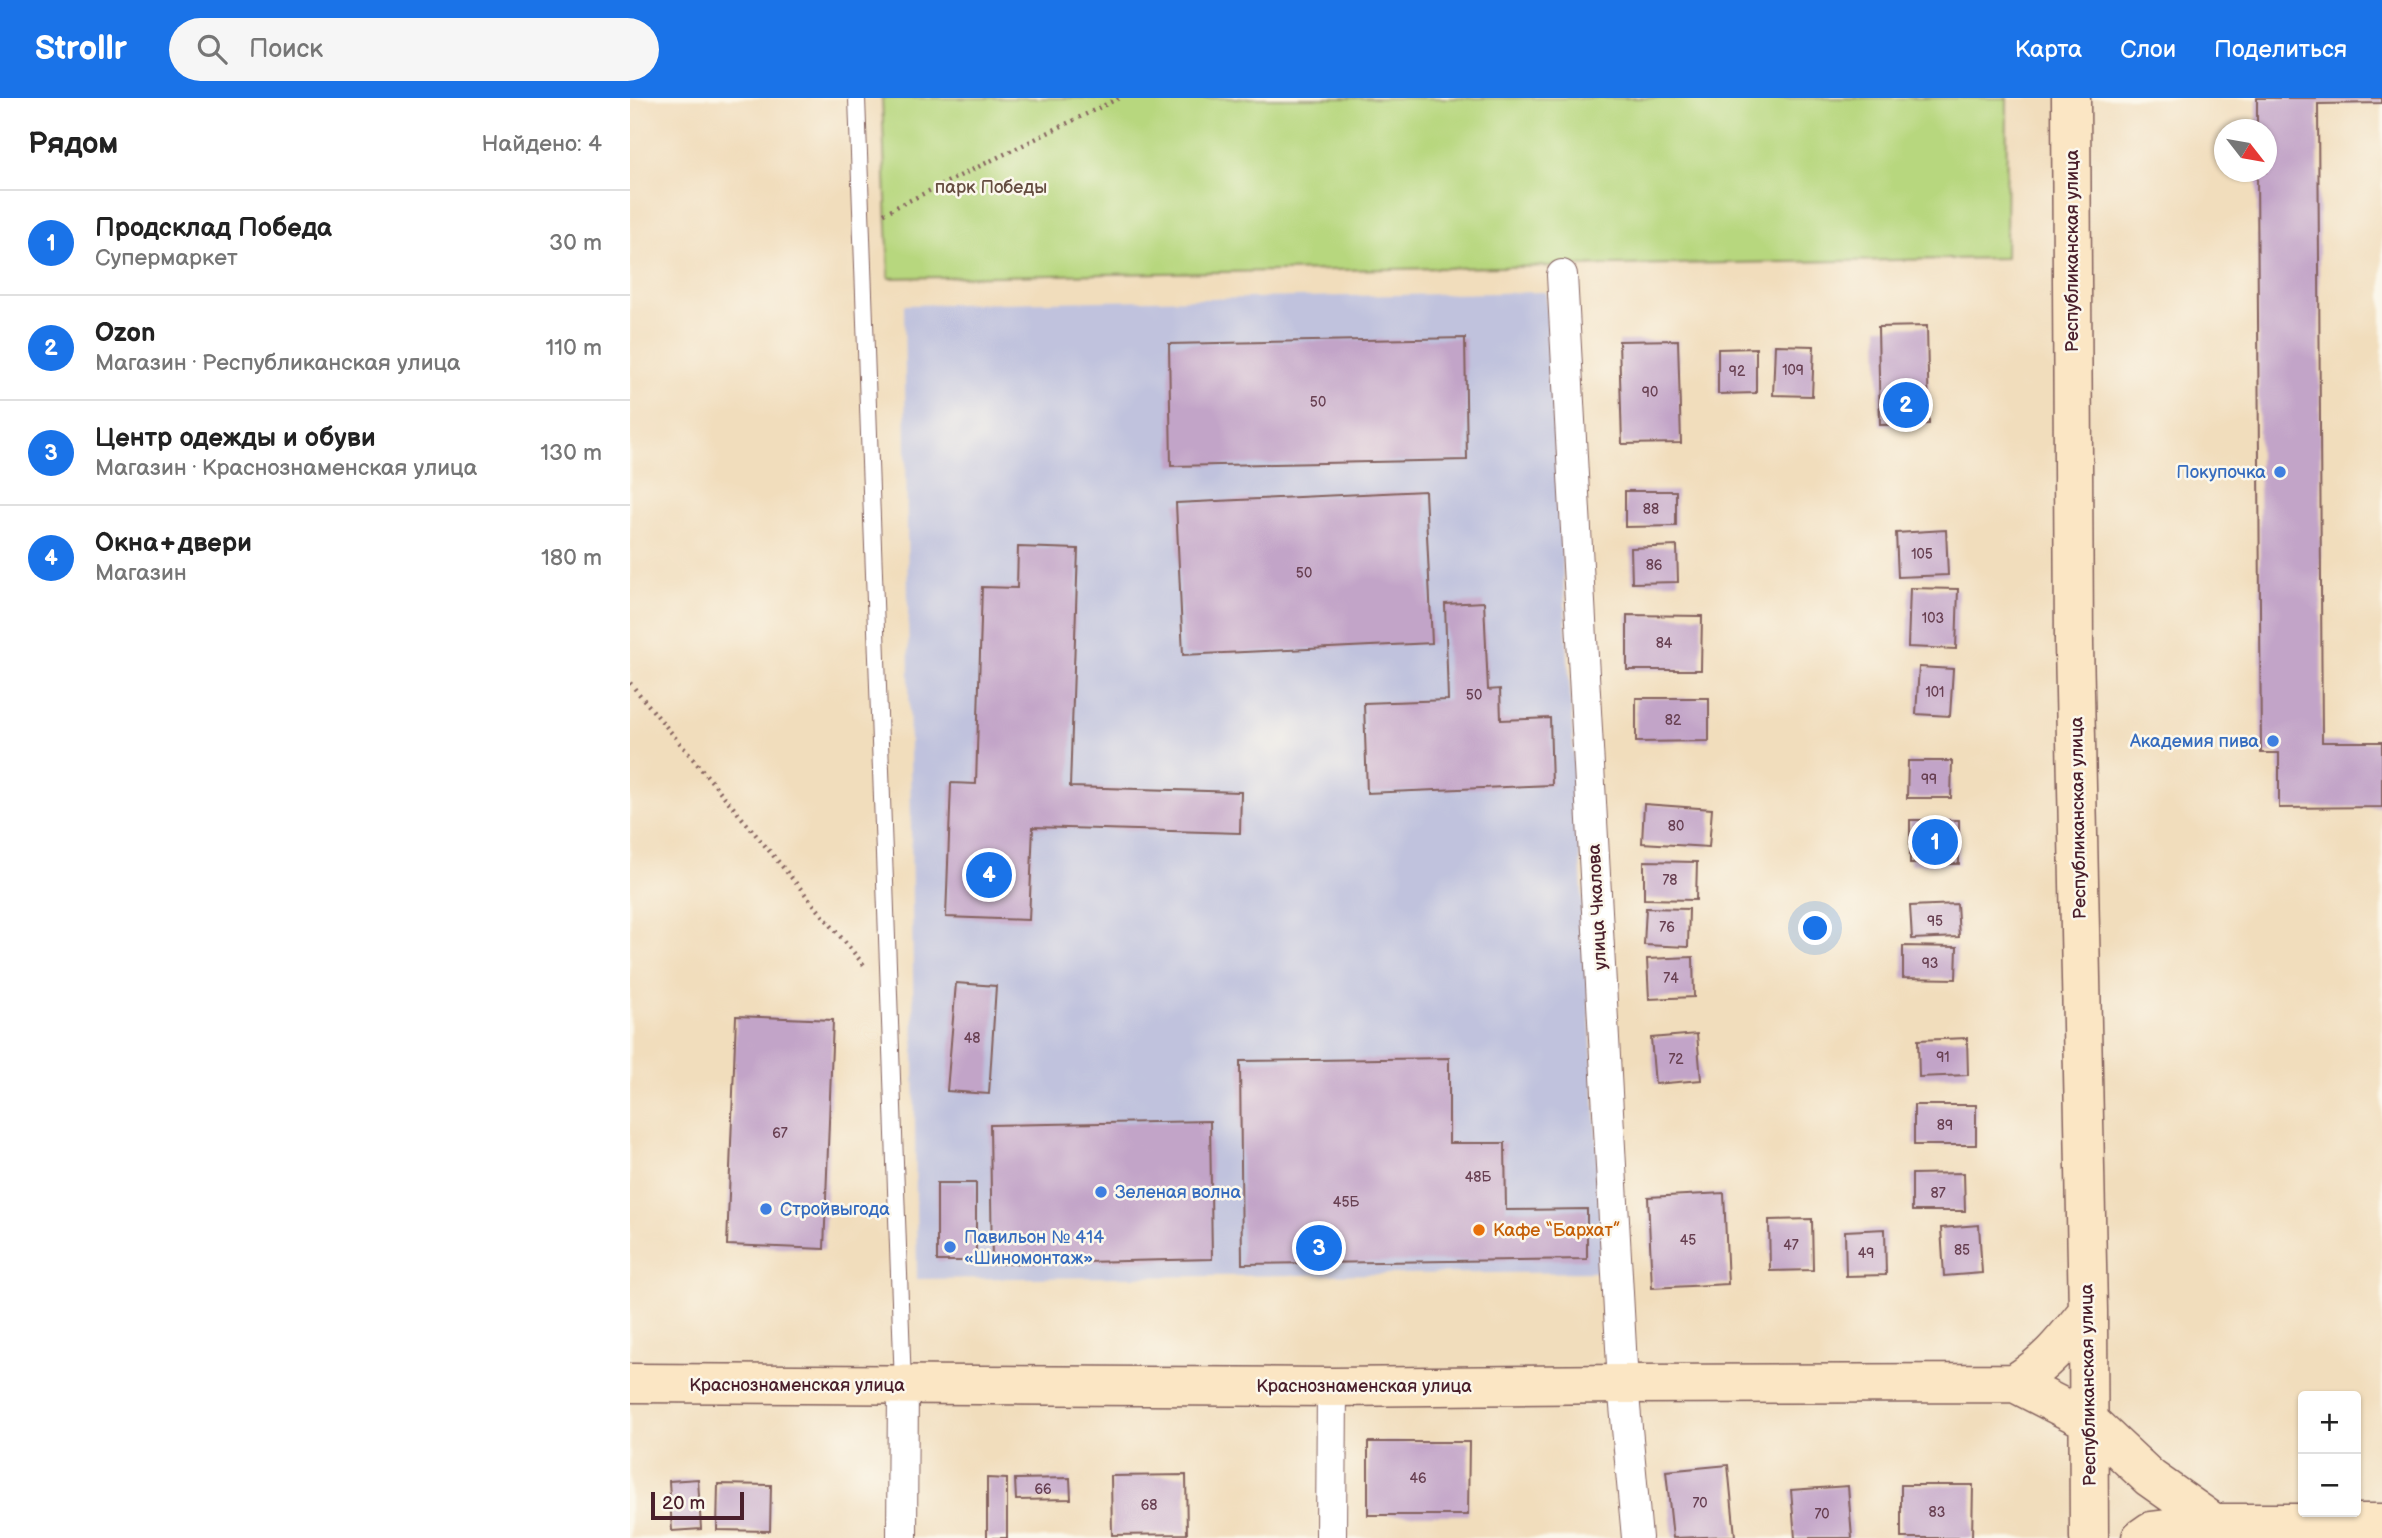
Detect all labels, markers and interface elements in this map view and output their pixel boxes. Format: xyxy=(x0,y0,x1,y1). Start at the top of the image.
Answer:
search box xyxy=(169,18,659,81)
text: Strollr xyxy=(35,29,127,69)
icon: search xyxy=(193,30,231,68)
text: Поиск xyxy=(249,34,323,65)
text: Карта xyxy=(2015,35,2082,64)
text: Слои xyxy=(2120,35,2176,64)
text: Поделиться xyxy=(2214,35,2347,64)
north arrow xyxy=(2214,119,2277,182)
text: Рядом xyxy=(28,126,118,162)
text: Найдено: 4 xyxy=(482,130,602,158)
street label: Республиканская улица xyxy=(2062,149,2083,352)
park label: парк Победы xyxy=(935,177,1047,198)
text: Продсклад Победа xyxy=(95,213,332,244)
text: 1 xyxy=(46,229,56,257)
text: 30 m xyxy=(549,229,602,257)
text: Супермаркет xyxy=(95,244,238,272)
text: Ozon xyxy=(95,318,156,349)
text: 2 xyxy=(44,334,58,362)
text: 110 m xyxy=(545,334,602,362)
text: Магазин · Республиканская улица xyxy=(95,349,461,377)
house number: 109 xyxy=(1782,362,1804,379)
house number: 92 xyxy=(1729,363,1746,380)
pin: 2 xyxy=(1883,379,1929,431)
house number: 90 xyxy=(1642,384,1658,401)
house number: 50 xyxy=(1310,394,1326,411)
text: Центр одежды и обуви xyxy=(95,423,376,454)
text: 3 xyxy=(44,439,58,467)
text: 130 m xyxy=(540,439,602,467)
text: Магазин · Краснознаменская улица xyxy=(95,454,477,482)
place label: Покупочка xyxy=(2176,462,2266,483)
marker: Покупочка xyxy=(2272,464,2288,480)
house number: 88 xyxy=(1643,501,1659,518)
text: Окна+двери xyxy=(95,528,252,559)
text: 4 xyxy=(44,544,58,572)
text: 180 m xyxy=(541,544,602,572)
house number: 105 xyxy=(1911,546,1933,563)
house number: 86 xyxy=(1646,557,1663,574)
text: Магазин xyxy=(95,559,187,587)
house number: 50 xyxy=(1296,565,1312,582)
house number: 103 xyxy=(1922,610,1944,627)
house number: 84 xyxy=(1656,635,1673,652)
house number: 101 xyxy=(1925,684,1945,701)
house number: 50 xyxy=(1466,687,1482,704)
house number: 82 xyxy=(1665,712,1682,729)
street label: Республиканская улица xyxy=(2066,716,2091,919)
place label: Академия пива xyxy=(2129,731,2259,752)
marker: Академия пива xyxy=(2265,733,2281,749)
house number: 99 xyxy=(1921,771,1937,788)
pin: 1 xyxy=(1912,816,1958,868)
house number: 80 xyxy=(1668,818,1684,835)
street label: улица Чкалова xyxy=(1584,843,1611,971)
pin: 4 xyxy=(966,849,1012,901)
house number: 78 xyxy=(1662,872,1678,889)
your location xyxy=(1798,911,1832,945)
house number: 95 xyxy=(1927,913,1943,930)
house number: 76 xyxy=(1659,919,1675,936)
house number: 93 xyxy=(1922,955,1938,972)
house number: 74 xyxy=(1663,970,1679,987)
house number: 48 xyxy=(964,1030,980,1047)
house number: 91 xyxy=(1936,1049,1950,1066)
house number: 72 xyxy=(1668,1051,1684,1068)
house number: 89 xyxy=(1937,1117,1953,1134)
house number: 67 xyxy=(772,1125,788,1142)
house number: 48Б xyxy=(1465,1169,1491,1186)
place label: Зеленая волна xyxy=(1115,1182,1242,1203)
marker: Зеленая волна xyxy=(1093,1184,1109,1200)
house number: 87 xyxy=(1930,1185,1946,1202)
house number: 45Б xyxy=(1333,1194,1359,1211)
place label: Стройвыгода xyxy=(780,1199,890,1220)
marker: Стройвыгода xyxy=(758,1201,774,1217)
place label: Кафе “Бархат” xyxy=(1493,1220,1620,1241)
pin: 3 xyxy=(1296,1222,1342,1274)
marker: Кафе “Бархат” xyxy=(1471,1222,1487,1238)
place label: Павильон № 414 «Шиномонтаж» xyxy=(964,1227,1104,1269)
house number: 45 xyxy=(1680,1232,1696,1249)
house number: 47 xyxy=(1783,1237,1799,1254)
marker: Павильон № 414 «Шиномонтаж» xyxy=(942,1239,958,1255)
house number: 85 xyxy=(1954,1242,1970,1259)
house number: 49 xyxy=(1858,1245,1874,1262)
street label: Республиканская улица xyxy=(2076,1283,2101,1486)
street label: Краснознаменская улица xyxy=(689,1375,905,1396)
street label: Краснознаменская улица xyxy=(1256,1376,1472,1397)
map controls xyxy=(2298,1391,2361,1517)
button: + xyxy=(2298,1391,2361,1454)
button: − xyxy=(2298,1454,2361,1517)
house number: 46 xyxy=(1409,1470,1427,1487)
house number: 66 xyxy=(1034,1481,1052,1498)
scale bar xyxy=(651,1489,744,1521)
text: 20 m xyxy=(662,1492,705,1515)
house number: 70 xyxy=(1692,1495,1708,1512)
house number: 68 xyxy=(1141,1497,1157,1514)
house number: 83 xyxy=(1929,1504,1945,1521)
house number: 70 xyxy=(1814,1506,1830,1523)

